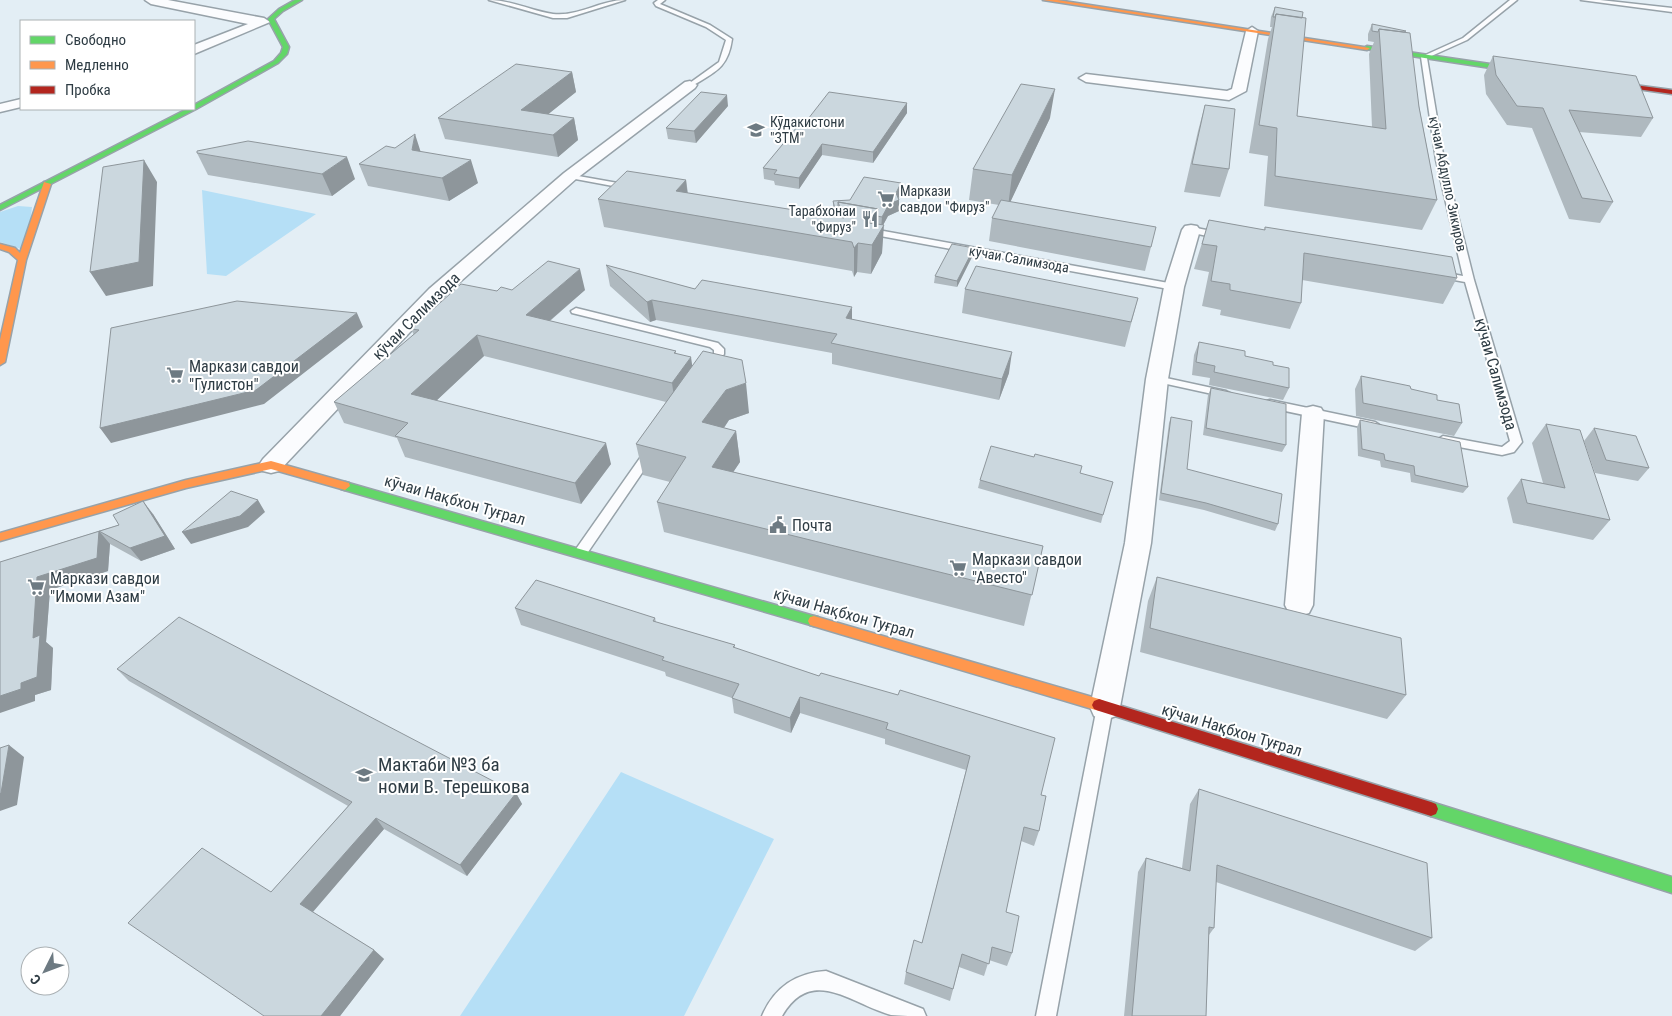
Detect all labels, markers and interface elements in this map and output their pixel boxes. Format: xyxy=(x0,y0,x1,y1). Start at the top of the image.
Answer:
legend xyxy=(20,20,195,110)
text: Свободно xyxy=(65,31,126,49)
text: Медленно xyxy=(65,56,129,74)
text: Пробка xyxy=(65,81,111,99)
place label: Кӯдакистони "ЗТМ" xyxy=(770,114,845,146)
street label: кӯчаи Абдулло Зикиров xyxy=(1426,115,1470,253)
school or university icon: Кӯдакистони "ЗТМ" xyxy=(746,120,766,140)
place label: Маркази савдои "Фируз" xyxy=(900,183,990,215)
supermarket icon: Маркази савдои "Фируз" xyxy=(876,189,896,209)
place label: Тарабхонаи "Фируз" xyxy=(788,203,856,235)
restaurant icon: Тарабхонаи "Фируз" xyxy=(860,209,880,229)
street label: кӯчаи Салимзода xyxy=(968,242,1070,276)
street label: кӯчаи Салимзода xyxy=(368,268,464,364)
street label: кӯчаи Салимзода xyxy=(1471,316,1521,432)
place label: Маркази савдои "Гулистон" xyxy=(189,357,299,394)
supermarket icon: Маркази савдои "Гулистон" xyxy=(165,365,185,385)
street label: кӯчаи Нақбхон Туғрал xyxy=(382,471,528,529)
public building icon: Почта xyxy=(768,515,788,535)
place label: Почта xyxy=(792,516,832,535)
place label: Маркази савдои "Авесто" xyxy=(972,550,1082,587)
supermarket icon: Маркази савдои "Авесто" xyxy=(948,558,968,578)
place label: Маркази савдои "Имоми Азам" xyxy=(50,569,160,606)
supermarket icon: Маркази савдои "Имоми Азам" xyxy=(26,577,46,597)
street label: кӯчаи Нақбхон Туғрал xyxy=(771,584,917,642)
street label: кӯчаи Нақбхон Туғрал xyxy=(1160,700,1304,760)
place label: Мактаби №3 ба номи В. Терешкова xyxy=(378,753,530,798)
school or university icon: Мактаби №3 ба номи В. Терешкова xyxy=(354,765,374,785)
north arrow xyxy=(20,946,70,996)
text: С xyxy=(27,971,44,988)

